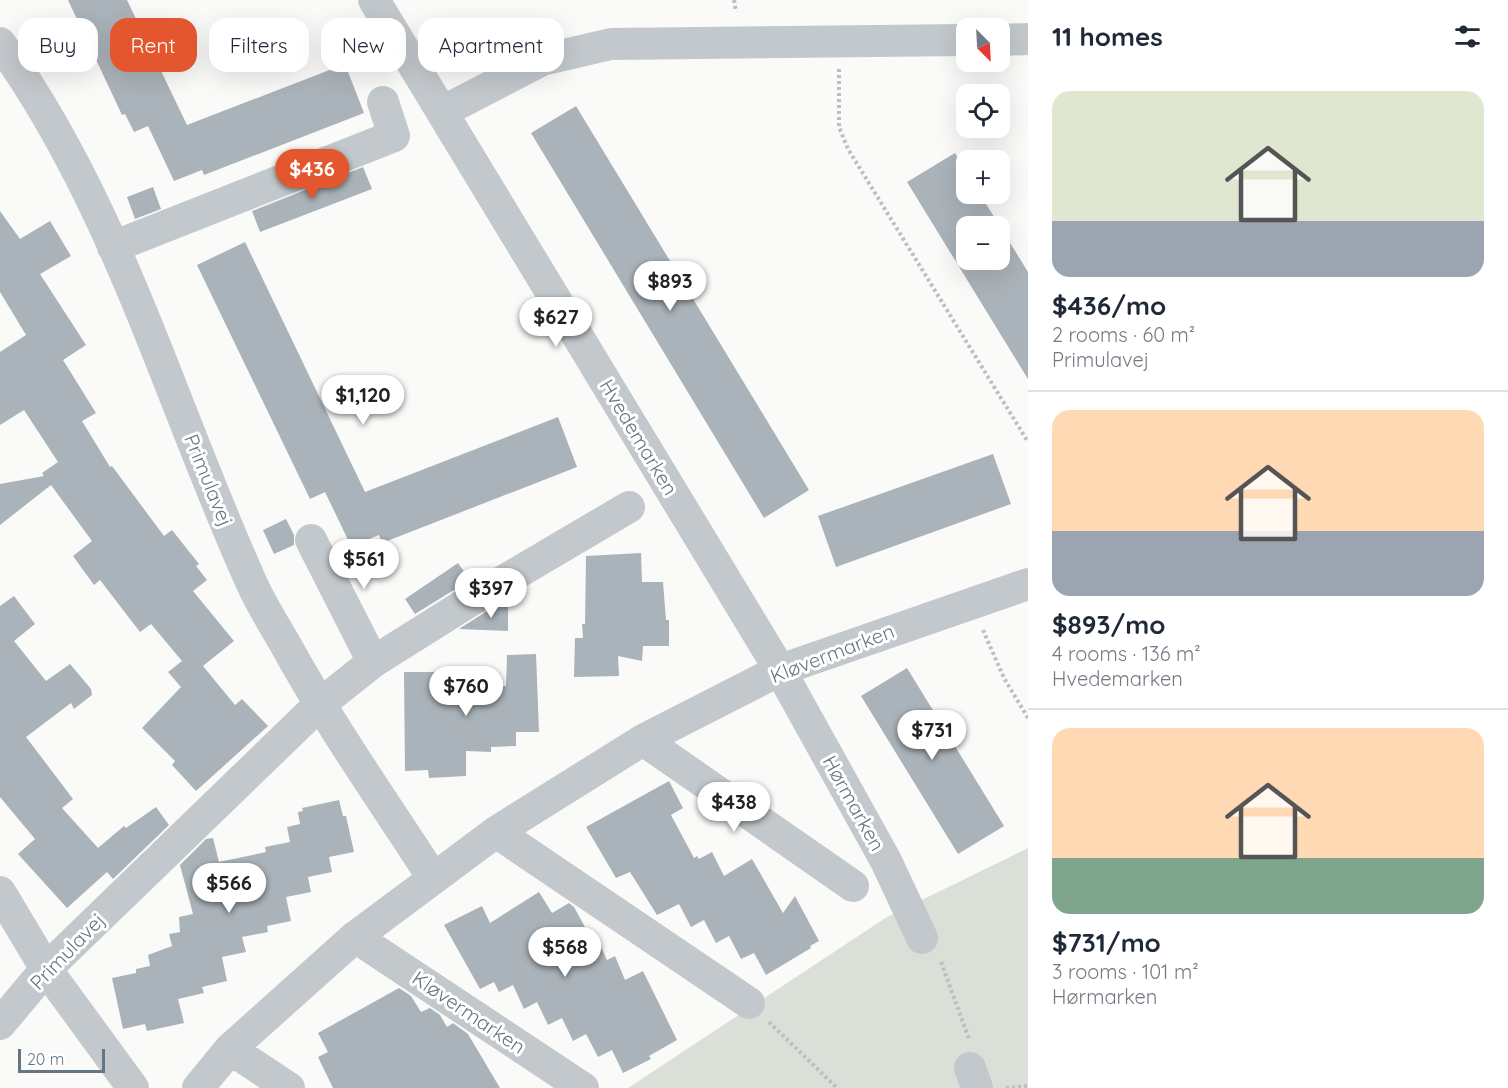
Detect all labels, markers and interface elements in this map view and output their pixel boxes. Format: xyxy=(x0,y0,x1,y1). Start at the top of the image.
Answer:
chip: Buy xyxy=(18,18,98,72)
chip: Rent xyxy=(110,18,197,72)
chip: Filters xyxy=(209,18,309,72)
chip: New xyxy=(321,18,406,72)
chip: Apartment xyxy=(418,18,564,72)
north arrow xyxy=(956,18,1010,72)
map controls xyxy=(956,18,1010,270)
text: 11 homes xyxy=(1052,20,1163,53)
icon: filters xyxy=(1451,20,1484,53)
button: locate xyxy=(956,84,1010,138)
icon: home xyxy=(1214,130,1322,238)
pin: $436 xyxy=(276,149,348,200)
button: + xyxy=(956,150,1010,204)
text: $436 xyxy=(289,156,335,181)
button: − xyxy=(956,216,1010,270)
pin: $893 xyxy=(634,261,706,312)
text: $893 xyxy=(648,268,693,293)
text: $436/mo xyxy=(1052,289,1166,322)
pin: $627 xyxy=(520,297,592,348)
text: $627 xyxy=(533,304,579,329)
text: 2 rooms · 60 m² xyxy=(1052,322,1195,347)
text: Primulavej xyxy=(1052,347,1149,372)
pin: $1,120 xyxy=(314,375,412,426)
street label: Hvedemarken xyxy=(595,375,683,499)
text: $1,120 xyxy=(335,382,391,407)
street label: Primulavej xyxy=(179,430,239,530)
icon: home xyxy=(1214,449,1322,557)
pin: $561 xyxy=(328,539,400,590)
text: $561 xyxy=(343,546,385,571)
pin: $397 xyxy=(455,568,527,619)
text: $397 xyxy=(469,575,513,600)
text: $893/mo xyxy=(1052,608,1165,641)
street label: Kløvermarken xyxy=(766,618,898,688)
text: 4 rooms · 136 m² xyxy=(1052,641,1201,666)
pin: $760 xyxy=(430,666,502,717)
text: Hvedemarken xyxy=(1052,666,1183,691)
text: $760 xyxy=(443,673,489,698)
pin: $731 xyxy=(896,710,968,761)
text: $731 xyxy=(911,717,953,742)
street label: Hørmarken xyxy=(818,751,890,855)
icon: home xyxy=(1214,767,1322,875)
pin: $438 xyxy=(698,782,770,833)
text: $438 xyxy=(711,789,757,814)
pin: $566 xyxy=(193,863,265,914)
text: $566 xyxy=(206,870,252,895)
street label: Primulavej xyxy=(24,907,110,995)
text: $731/mo xyxy=(1052,926,1161,959)
pin: $568 xyxy=(529,927,601,978)
text: $568 xyxy=(542,934,588,959)
text: 3 rooms · 101 m² xyxy=(1052,959,1199,984)
street label: Kløvermarken xyxy=(408,965,530,1059)
text: Hørmarken xyxy=(1052,984,1157,1009)
scale bar xyxy=(18,1046,105,1074)
text: 20 m xyxy=(27,1049,64,1069)

